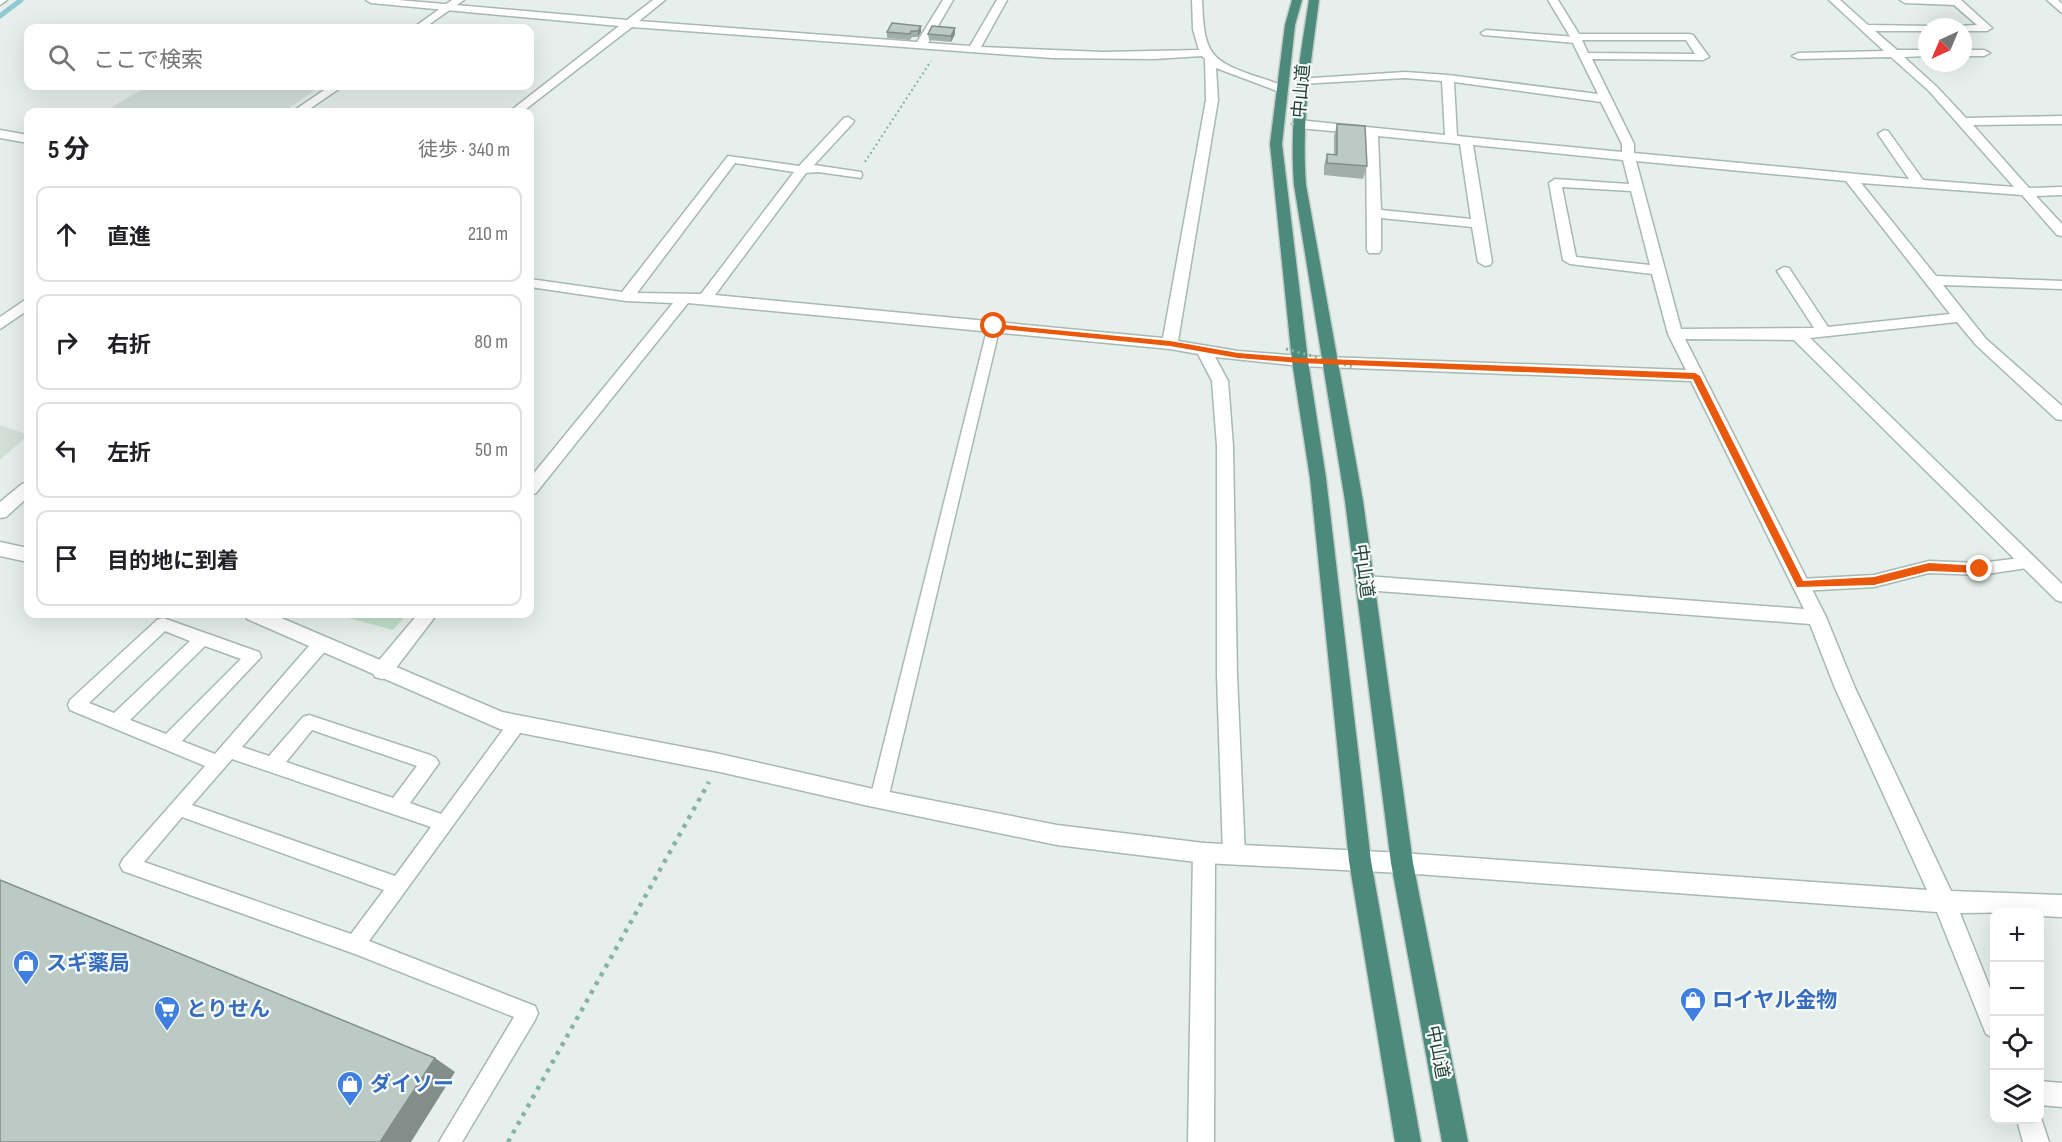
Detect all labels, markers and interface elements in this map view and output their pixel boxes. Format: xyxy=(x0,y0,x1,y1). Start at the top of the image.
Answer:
north arrow xyxy=(1918,18,1972,72)
search box xyxy=(24,24,534,90)
icon: search xyxy=(45,41,78,74)
text: ここで検索 xyxy=(93,47,203,74)
street label: 中山道 xyxy=(1289,63,1314,119)
text: 5 分 xyxy=(48,135,89,166)
text: 徒歩 · 340 m xyxy=(418,138,510,162)
icon: ahead xyxy=(50,218,83,251)
text: 210 m xyxy=(468,222,508,246)
text: 直進 xyxy=(107,224,151,251)
route start xyxy=(980,312,1006,338)
icon: right xyxy=(50,326,83,359)
text: 80 m xyxy=(474,330,508,354)
text: 右折 xyxy=(107,332,151,359)
icon: left xyxy=(50,434,83,467)
text: 50 m xyxy=(475,438,508,462)
text: 左折 xyxy=(107,440,151,467)
icon: arrive xyxy=(50,542,83,575)
street label: 中山道 xyxy=(1349,543,1378,599)
text: 目的地に到着 xyxy=(107,548,239,575)
route end xyxy=(1966,555,1992,581)
map controls xyxy=(1990,908,2044,1124)
button: + xyxy=(1990,908,2044,962)
shop icon: スギ薬局 xyxy=(11,948,41,986)
place label: スギ薬局 xyxy=(46,951,130,976)
button: − xyxy=(1990,962,2044,1016)
shop icon: ロイヤル金物 xyxy=(1678,985,1708,1023)
place label: ロイヤル金物 xyxy=(1712,988,1837,1013)
supermarket icon: とりせん xyxy=(152,994,182,1032)
place label: とりせん xyxy=(186,997,270,1022)
button: locate xyxy=(1990,1016,2044,1070)
street label: 中山道 xyxy=(1422,1024,1453,1081)
shop icon: ダイソー xyxy=(335,1069,365,1107)
button: layers xyxy=(1990,1070,2044,1124)
place label: ダイソー xyxy=(370,1072,454,1097)

